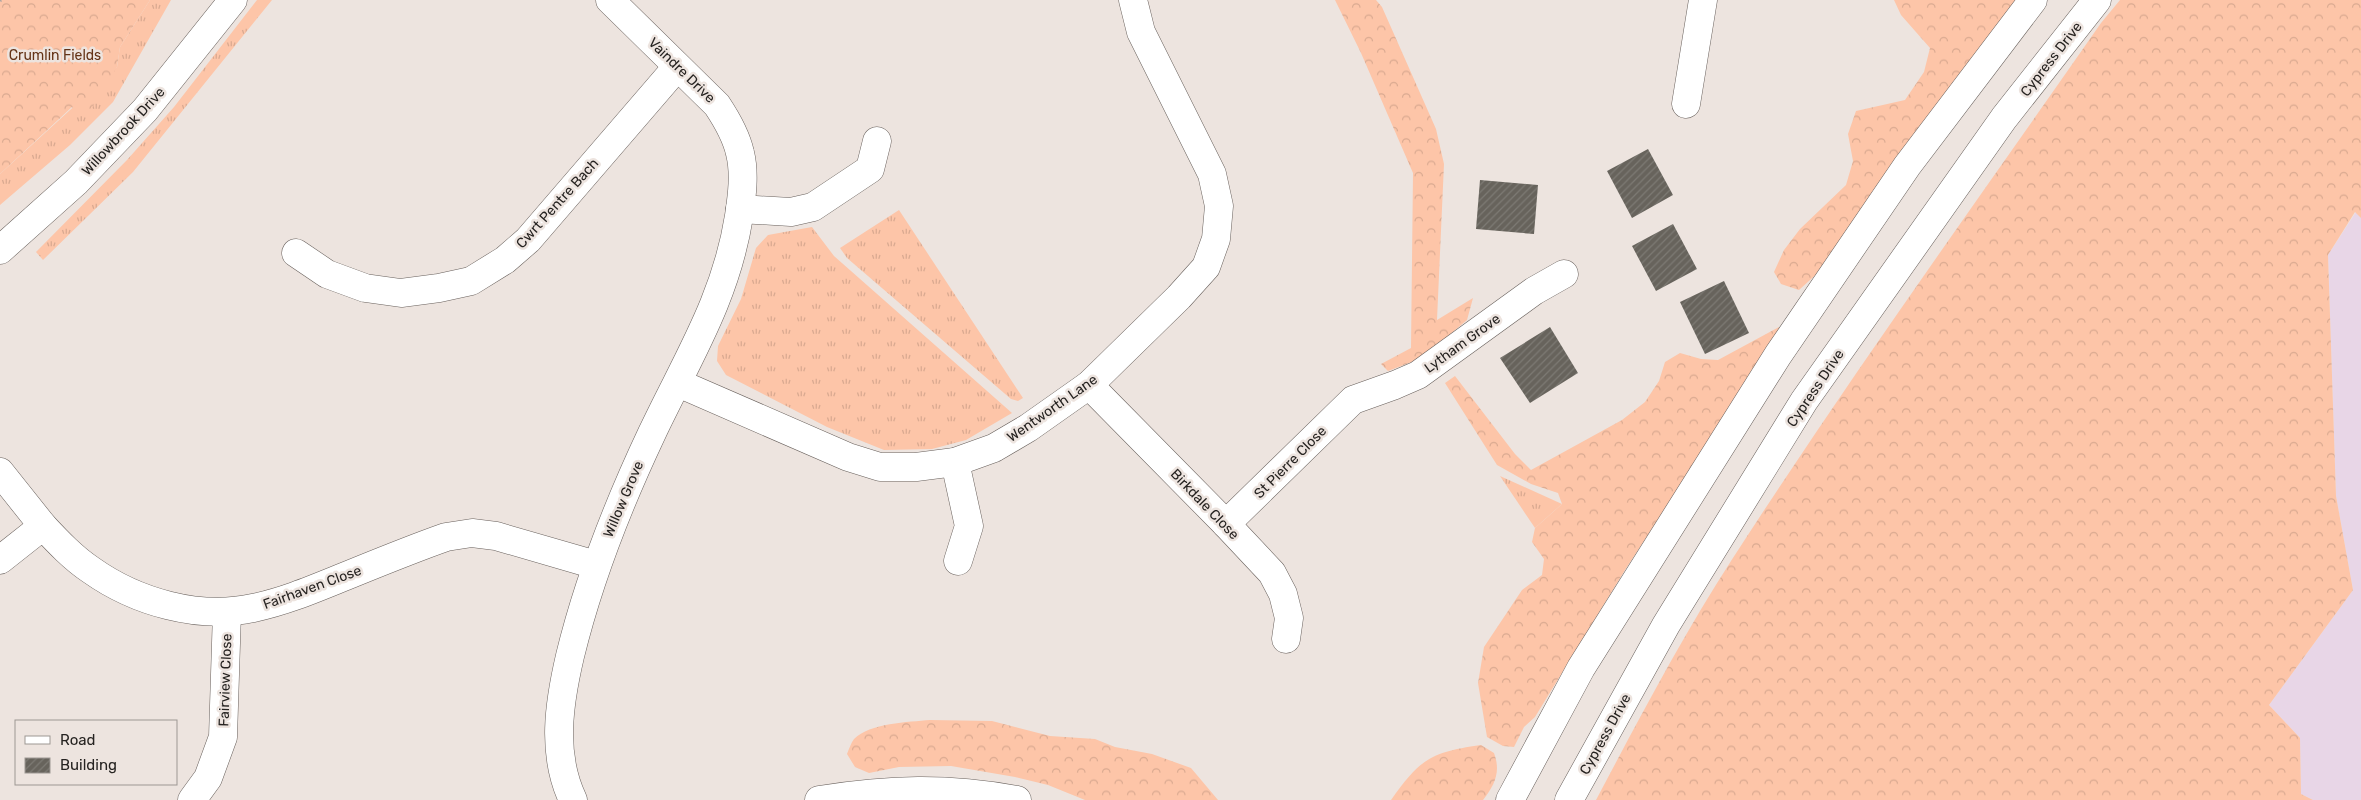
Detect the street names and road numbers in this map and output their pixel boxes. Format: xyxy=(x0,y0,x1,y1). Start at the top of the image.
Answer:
street label: Cypress Drive xyxy=(2017,19,2086,100)
street label: Vaindre Drive xyxy=(645,34,719,107)
street label: Willowbrook Drive xyxy=(78,84,169,179)
street label: Cwrt Pentre Bach xyxy=(513,155,602,252)
street label: Lytham Grove xyxy=(1421,310,1504,377)
street label: Cypress Drive xyxy=(1783,346,1848,430)
street label: Wentworth Lane xyxy=(1004,371,1101,446)
street label: St Pierre Close xyxy=(1251,423,1330,502)
street label: Willow Grove xyxy=(600,458,647,540)
street label: Birkdale Close xyxy=(1167,466,1243,543)
street label: Fairhaven Close xyxy=(261,562,364,613)
street label: Fairview Close xyxy=(215,633,236,727)
street label: Cypress Drive xyxy=(1576,691,1635,778)

